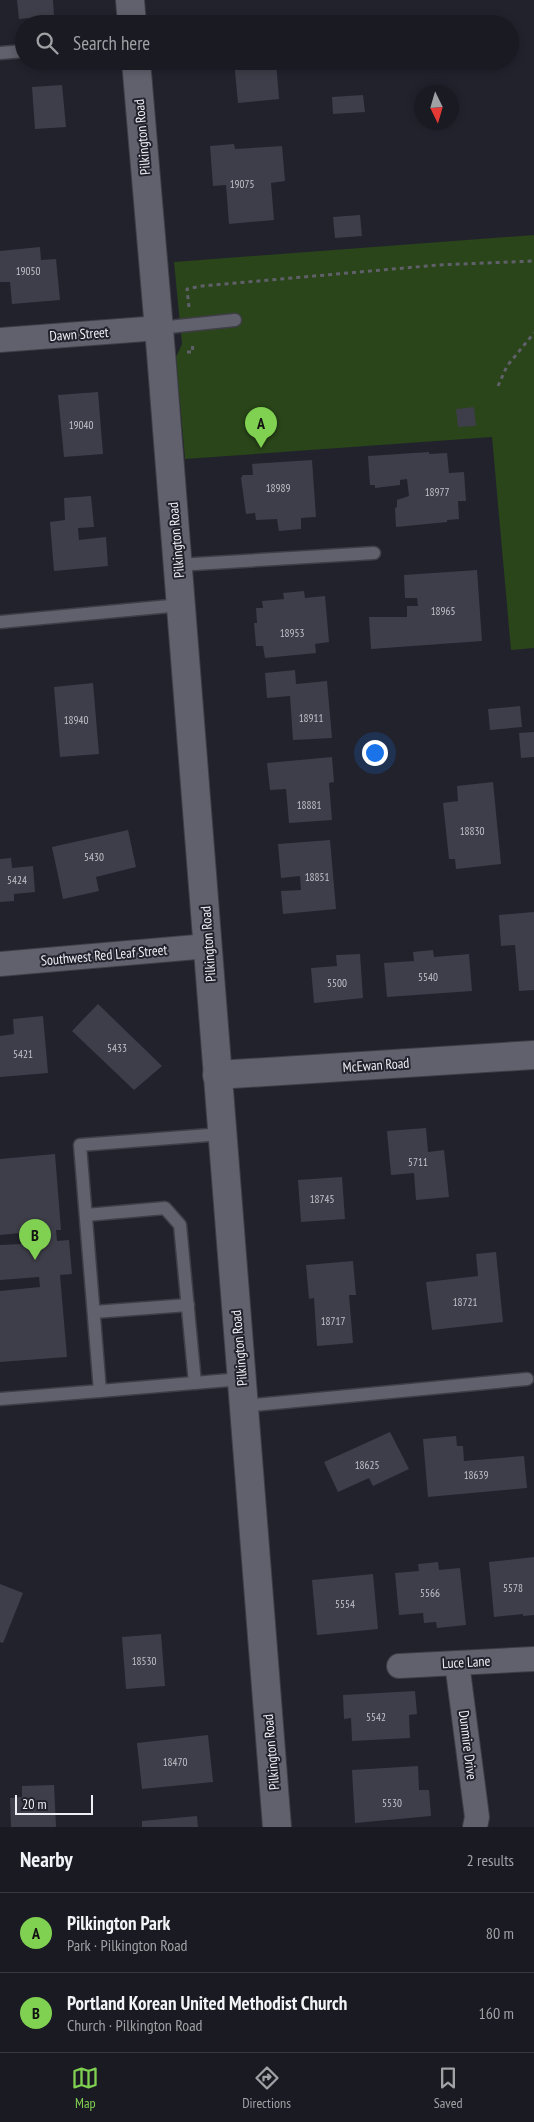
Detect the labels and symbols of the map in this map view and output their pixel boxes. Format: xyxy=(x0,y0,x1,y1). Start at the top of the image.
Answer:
north arrow xyxy=(414,85,459,130)
street label: Pilkington Road xyxy=(130,98,154,176)
house number: 19075 xyxy=(230,177,254,191)
house number: 19050 xyxy=(16,264,40,278)
street label: Dawn Street xyxy=(49,323,109,345)
pin: A xyxy=(245,407,277,448)
house number: 19040 xyxy=(69,418,93,432)
house number: 18989 xyxy=(266,481,290,495)
house number: 18977 xyxy=(425,485,449,499)
street label: Pilkington Road xyxy=(164,501,188,579)
house number: 18965 xyxy=(431,604,455,618)
house number: 18953 xyxy=(280,626,304,640)
house number: 18911 xyxy=(299,711,323,725)
house number: 18940 xyxy=(64,713,88,727)
your location xyxy=(362,740,388,766)
house number: 18881 xyxy=(297,798,321,812)
house number: 18830 xyxy=(460,824,484,838)
house number: 5430 xyxy=(84,850,104,864)
house number: 18851 xyxy=(305,870,329,884)
house number: 5424 xyxy=(7,873,27,887)
street label: Pilkington Road xyxy=(196,905,220,983)
street label: Southwest Red Leaf Street xyxy=(40,941,168,969)
house number: 5540 xyxy=(418,970,438,984)
house number: 5500 xyxy=(327,976,347,990)
house number: 5433 xyxy=(107,1041,127,1055)
house number: 5421 xyxy=(13,1047,33,1061)
street label: McEwan Road xyxy=(342,1054,410,1076)
house number: 5711 xyxy=(408,1155,428,1169)
house number: 18745 xyxy=(310,1192,334,1206)
pin: B xyxy=(19,1219,51,1260)
house number: 18721 xyxy=(453,1295,477,1309)
street label: Pilkington Road xyxy=(227,1309,251,1387)
house number: 18717 xyxy=(321,1314,345,1328)
house number: 18625 xyxy=(355,1458,379,1472)
house number: 18639 xyxy=(464,1468,488,1482)
house number: 5578 xyxy=(503,1581,523,1595)
house number: 5566 xyxy=(420,1586,440,1600)
house number: 5554 xyxy=(335,1597,355,1611)
street label: Luce Lane xyxy=(441,1652,491,1672)
house number: 18530 xyxy=(132,1654,156,1668)
street label: Dunmire Drive xyxy=(455,1709,481,1781)
house number: 5542 xyxy=(366,1710,386,1724)
street label: Pilkington Road xyxy=(259,1713,283,1791)
house number: 18470 xyxy=(163,1755,187,1769)
scale bar xyxy=(15,1792,92,1815)
house number: 5530 xyxy=(382,1796,402,1810)

